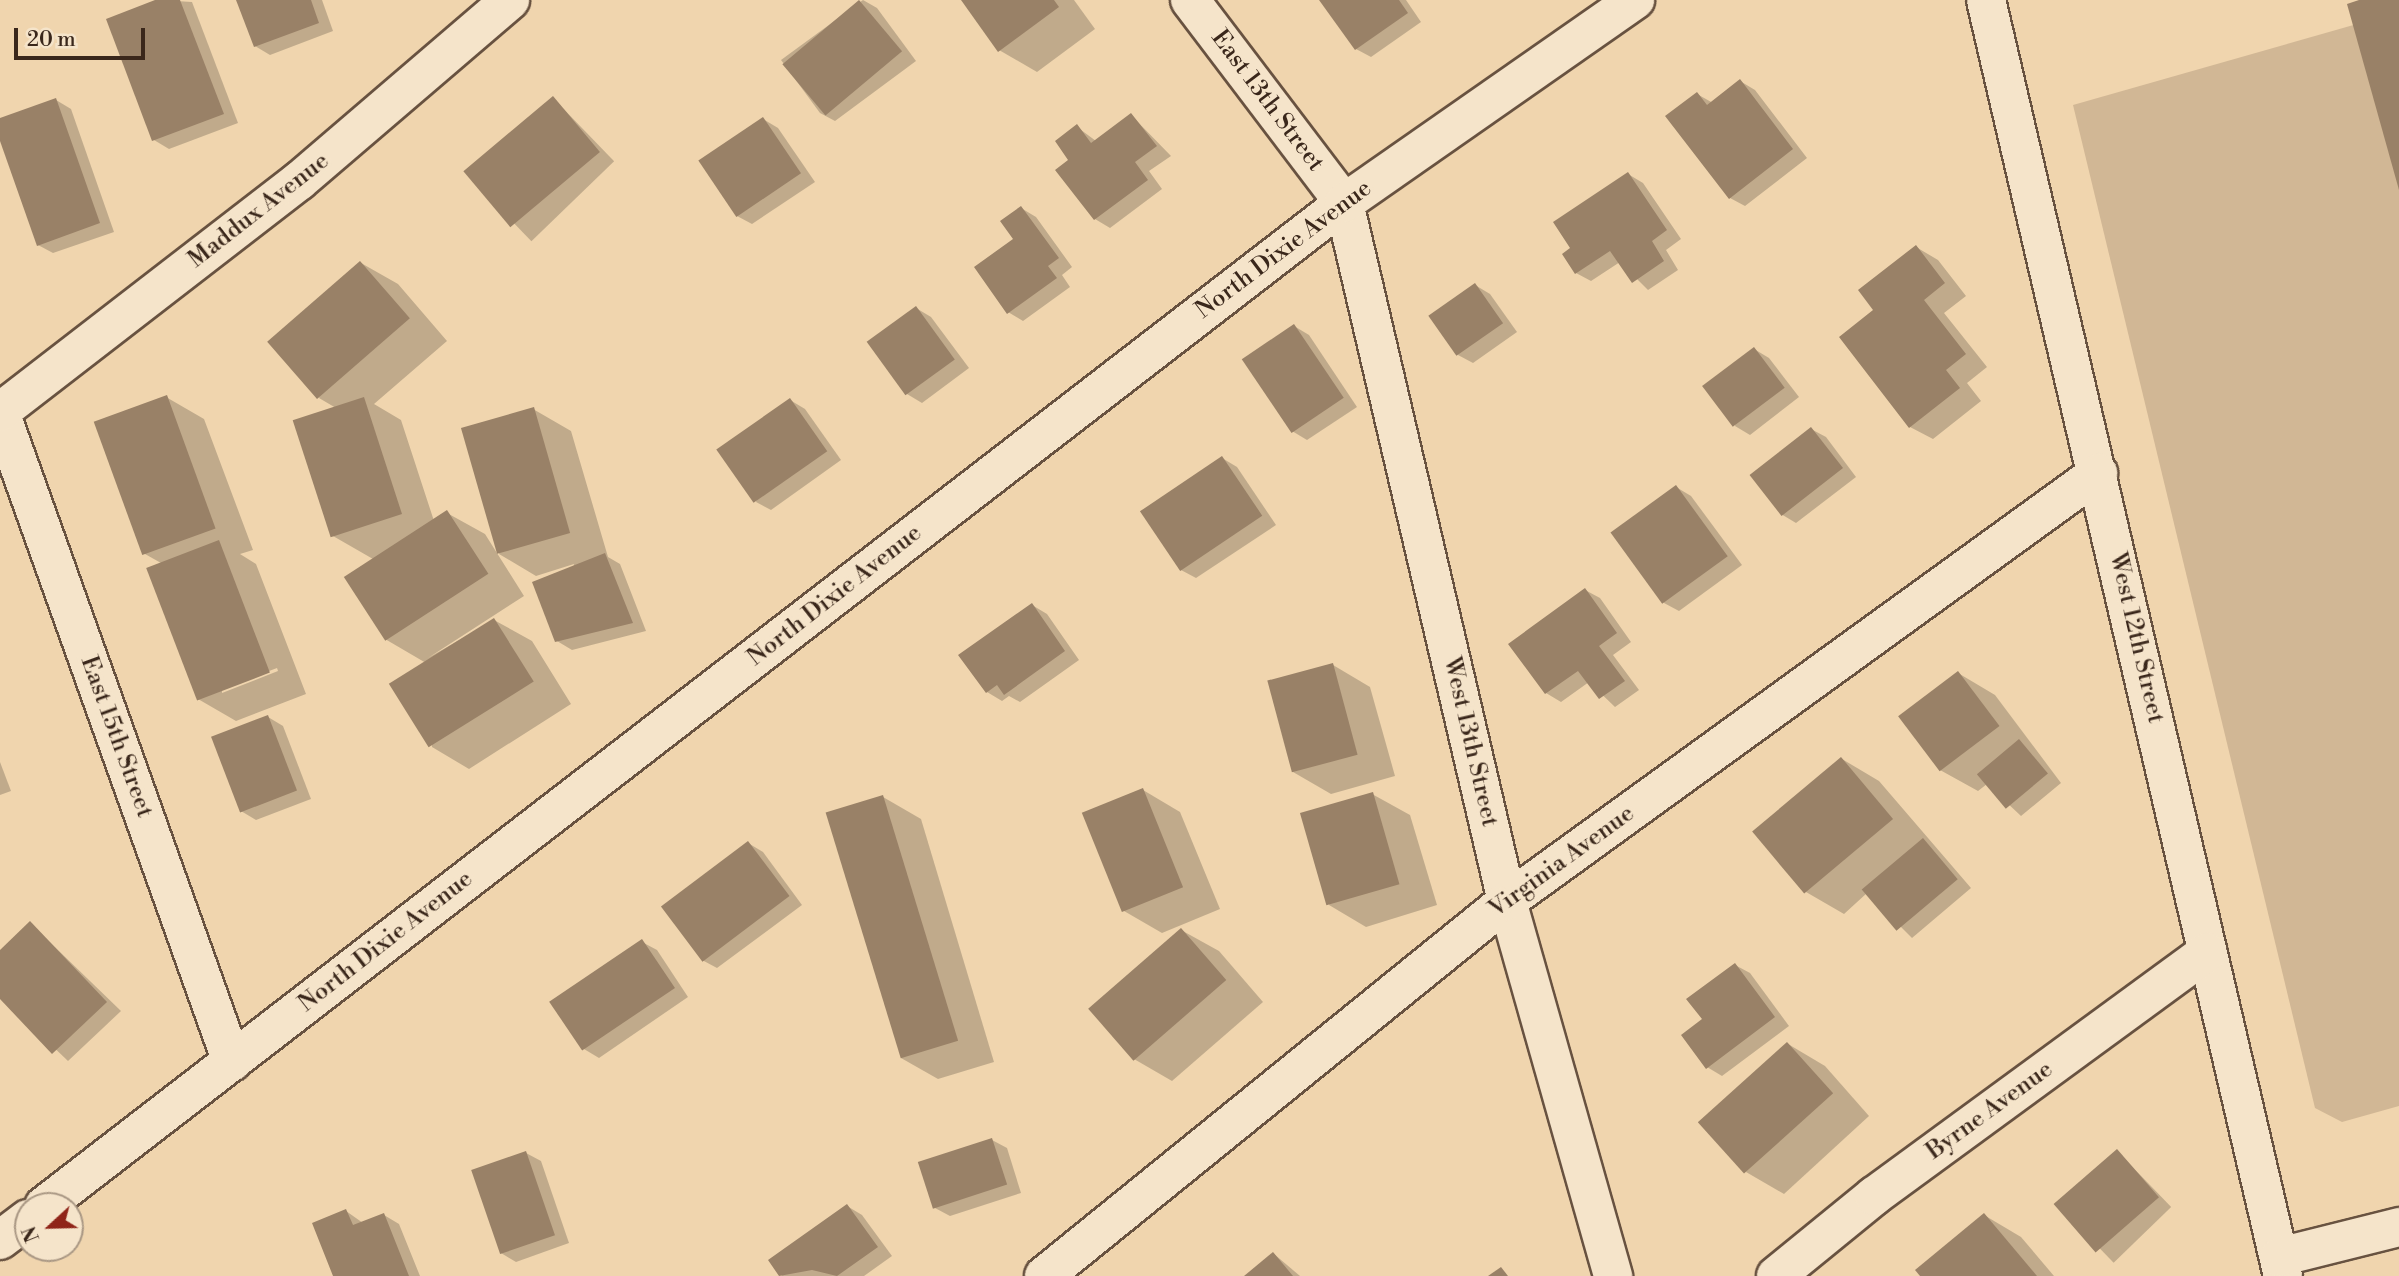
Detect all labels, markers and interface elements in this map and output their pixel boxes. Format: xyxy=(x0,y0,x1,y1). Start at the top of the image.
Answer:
scale bar xyxy=(18,14,149,58)
street label: East 13th Street xyxy=(1204,25,1330,177)
text: 20 m xyxy=(27,27,76,53)
street label: Maddux Avenue xyxy=(183,147,335,275)
street label: North Dixie Avenue xyxy=(1190,174,1378,326)
street label: North Dixie Avenue xyxy=(742,519,928,673)
street label: West 12th Street xyxy=(2102,550,2170,726)
street label: East 15th Street xyxy=(73,652,159,822)
street label: West 13th Street xyxy=(1436,654,1504,830)
street label: Virginia Avenue xyxy=(1484,800,1640,924)
street label: North Dixie Avenue xyxy=(293,865,479,1019)
street label: Byrne Avenue xyxy=(1921,1056,2059,1166)
north arrow xyxy=(14,1192,84,1262)
text: N xyxy=(17,1223,45,1246)

